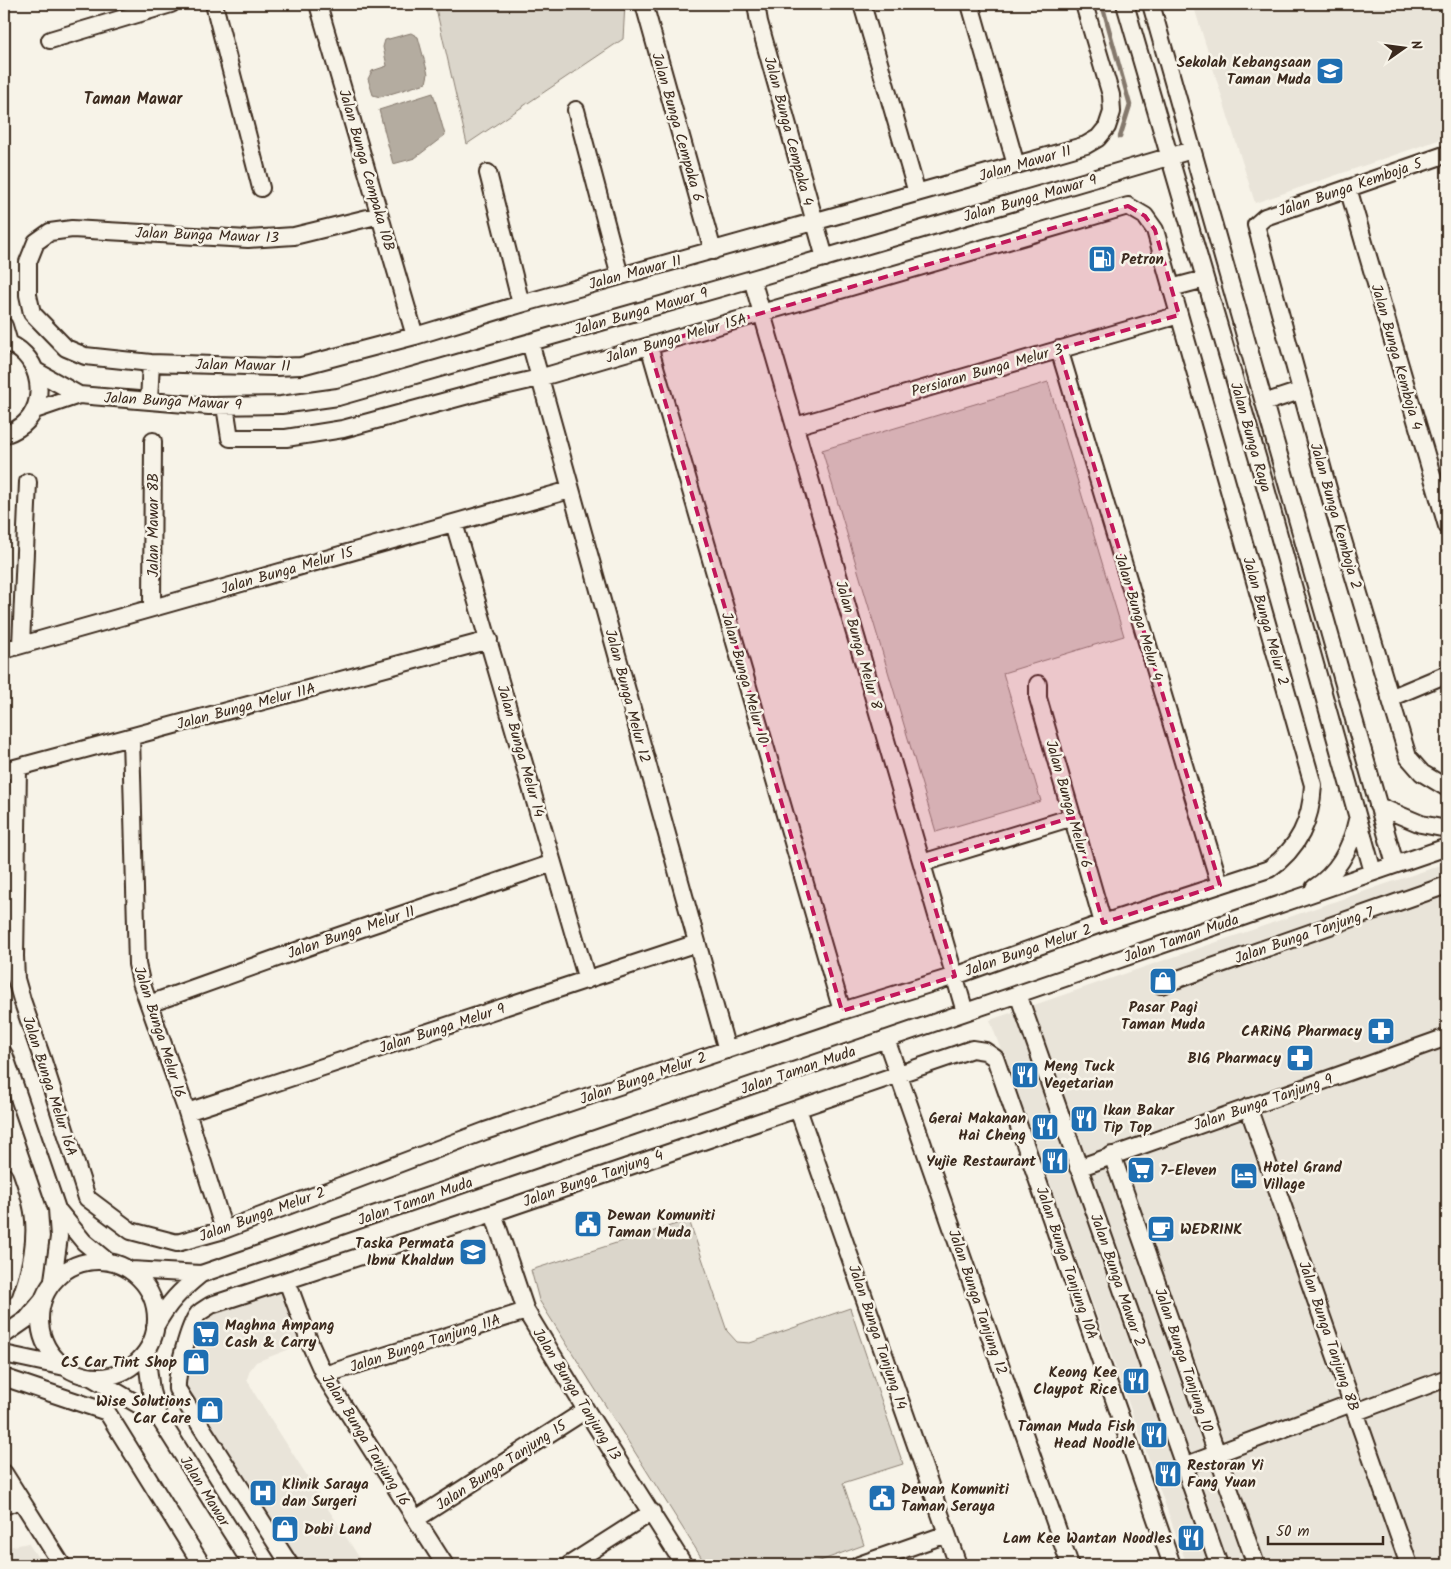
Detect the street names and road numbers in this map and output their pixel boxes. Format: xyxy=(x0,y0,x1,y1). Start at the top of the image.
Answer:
street label: Jalan Bunga Cempaka 6 xyxy=(644,50,710,205)
street label: Jalan Bunga Cempaka 4 xyxy=(757,54,820,209)
street label: Jalan Bunga Cempaka 10B xyxy=(331,86,401,254)
street label: Jalan Mawar 11 xyxy=(976,139,1075,189)
street label: Jalan Bunga Kemboja 5 xyxy=(1275,152,1426,224)
street label: Jalan Bunga Mawar 9 xyxy=(961,168,1101,230)
street label: Jalan Bunga Mawar 13 xyxy=(135,221,280,251)
street label: Jalan Mawar 11 xyxy=(586,249,685,297)
street label: Jalan Bunga Mawar 9 xyxy=(572,281,712,343)
street label: Jalan Bunga Kemboja 4 xyxy=(1364,281,1428,433)
street label: Jalan Bunga Melur 15A xyxy=(603,307,750,371)
street label: Persiaran Bunga Melur 3 xyxy=(909,338,1066,404)
street label: Jalan Mawar 11 xyxy=(195,353,291,379)
street label: Jalan Bunga Raya xyxy=(1223,379,1277,495)
street label: Jalan Bunga Mawar 9 xyxy=(103,386,243,418)
street label: Jalan Bunga Kemboja 2 xyxy=(1303,440,1367,592)
street label: Jalan Mawar 8B xyxy=(142,473,166,577)
street label: Jalan Bunga Melur 15 xyxy=(218,540,357,601)
street label: Jalan Bunga Melur 4 xyxy=(1107,550,1169,684)
street label: Jalan Bunga Melur 2 xyxy=(1235,554,1295,688)
street label: Jalan Bunga Melur 8 xyxy=(828,578,888,714)
street label: Jalan Bunga Melur 10 xyxy=(714,609,775,748)
street label: Jalan Bunga Melur 12 xyxy=(598,627,656,766)
street label: Jalan Bunga Melur 11A xyxy=(174,677,318,737)
street label: Jalan Bunga Melur 14 xyxy=(490,682,550,821)
street label: Jalan Bunga Melur 6 xyxy=(1038,737,1098,871)
street label: Jalan Bunga Melur 11 xyxy=(284,900,419,966)
street label: Jalan Bunga Tanjung 7 xyxy=(1231,901,1378,971)
street label: Jalan Taman Muda xyxy=(1120,908,1242,970)
street label: Jalan Bunga Melur 2 xyxy=(962,918,1095,984)
street label: Jalan Bunga Melur 16 xyxy=(126,963,192,1101)
street label: Jalan Bunga Melur 9 xyxy=(376,997,509,1061)
street label: Jalan Bunga Melur 16A xyxy=(15,1013,83,1160)
street label: Jalan Taman Muda xyxy=(737,1040,859,1102)
street label: Jalan Bunga Melur 2 xyxy=(577,1046,710,1112)
street label: Jalan Bunga Tanjung 9 xyxy=(1190,1068,1337,1138)
street label: Jalan Bunga Tanjung 4 xyxy=(520,1144,667,1214)
street label: Jalan Taman Muda xyxy=(354,1171,476,1233)
street label: Jalan Bunga Melur 2 xyxy=(196,1181,329,1249)
street label: Jalan Bunga Tanjung 10A xyxy=(1029,1184,1103,1343)
street label: Jalan Bunga Mawar 2 xyxy=(1083,1211,1151,1350)
street label: Jalan Bunga Tanjung 12 xyxy=(941,1226,1013,1378)
street label: Jalan Bunga Tanjung 8B xyxy=(1291,1258,1365,1415)
street label: Jalan Bunga Tanjung 14 xyxy=(841,1262,913,1413)
street label: Jalan Bunga Tanjung 10 xyxy=(1147,1285,1219,1436)
street label: Jalan Bunga Tanjung 11A xyxy=(347,1308,504,1380)
street label: Jalan Bunga Tanjung 13 xyxy=(526,1324,627,1466)
street label: Jalan Bunga Tanjung 16 xyxy=(315,1370,416,1511)
street label: Jalan Bunga Tanjung 15 xyxy=(431,1414,572,1517)
street label: Jalan Mawar xyxy=(173,1451,236,1533)

